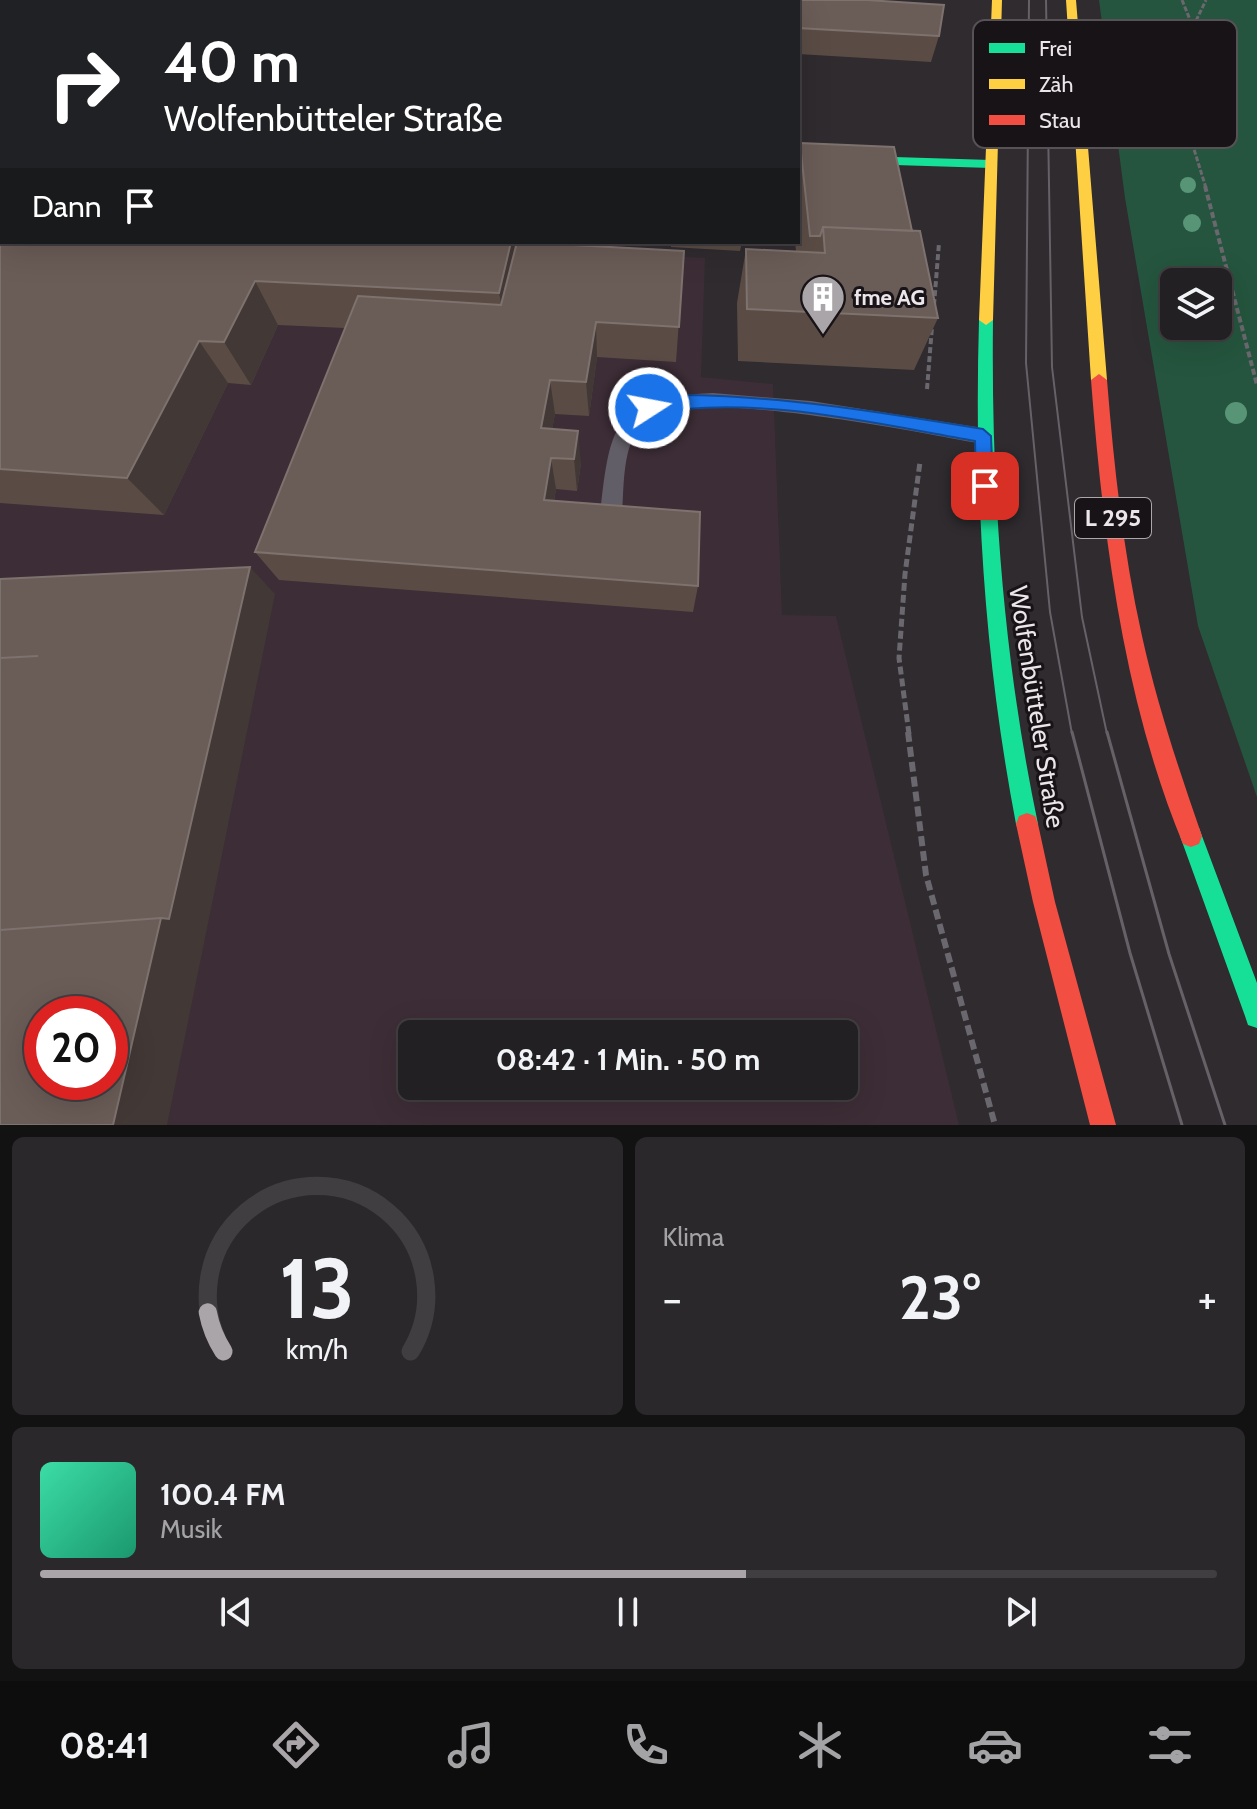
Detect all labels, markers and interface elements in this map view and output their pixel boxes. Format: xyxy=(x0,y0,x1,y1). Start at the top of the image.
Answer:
legend xyxy=(973,20,1237,148)
text: 40 m xyxy=(164,28,300,96)
icon: right xyxy=(32,32,136,136)
text: Frei xyxy=(1039,35,1072,62)
text: Zäh xyxy=(1039,71,1073,98)
text: Wolfenbütteler Straße xyxy=(164,96,503,140)
text: Stau xyxy=(1039,107,1081,134)
icon: arrive xyxy=(118,184,162,228)
text: Dann xyxy=(32,188,102,225)
map controls xyxy=(1160,268,1232,340)
button: layers xyxy=(1160,268,1232,340)
building icon: fme AG xyxy=(799,273,847,336)
place label: fme AG xyxy=(854,284,925,311)
position arrow xyxy=(607,366,691,450)
pin xyxy=(951,452,1019,520)
icon: arrive xyxy=(963,464,1007,508)
road number: L 295 xyxy=(1075,498,1151,538)
street label: Wolfenbütteler Straße xyxy=(1002,584,1072,830)
speed limit sign: 20 xyxy=(24,996,128,1100)
text: 08:42 · 1 Min. · 50 m xyxy=(496,1041,760,1078)
text: Klima xyxy=(663,1221,724,1253)
text: 13 xyxy=(279,1238,355,1339)
text: 23° xyxy=(899,1261,980,1334)
text: − xyxy=(663,1272,682,1325)
text: + xyxy=(1198,1272,1217,1325)
text: km/h xyxy=(286,1331,349,1366)
text: 100.4 FM xyxy=(160,1476,285,1513)
text: Musik xyxy=(160,1513,222,1545)
icon: previous xyxy=(214,1590,258,1634)
icon: pause xyxy=(606,1590,650,1634)
icon: next xyxy=(999,1590,1043,1634)
icon: directions xyxy=(268,1717,324,1773)
icon: music xyxy=(443,1717,499,1773)
icon: phone xyxy=(618,1717,674,1773)
icon: climate xyxy=(792,1717,848,1773)
icon: car xyxy=(967,1717,1023,1773)
icon: filters xyxy=(1142,1717,1198,1773)
text: 08:41 xyxy=(59,1723,150,1767)

